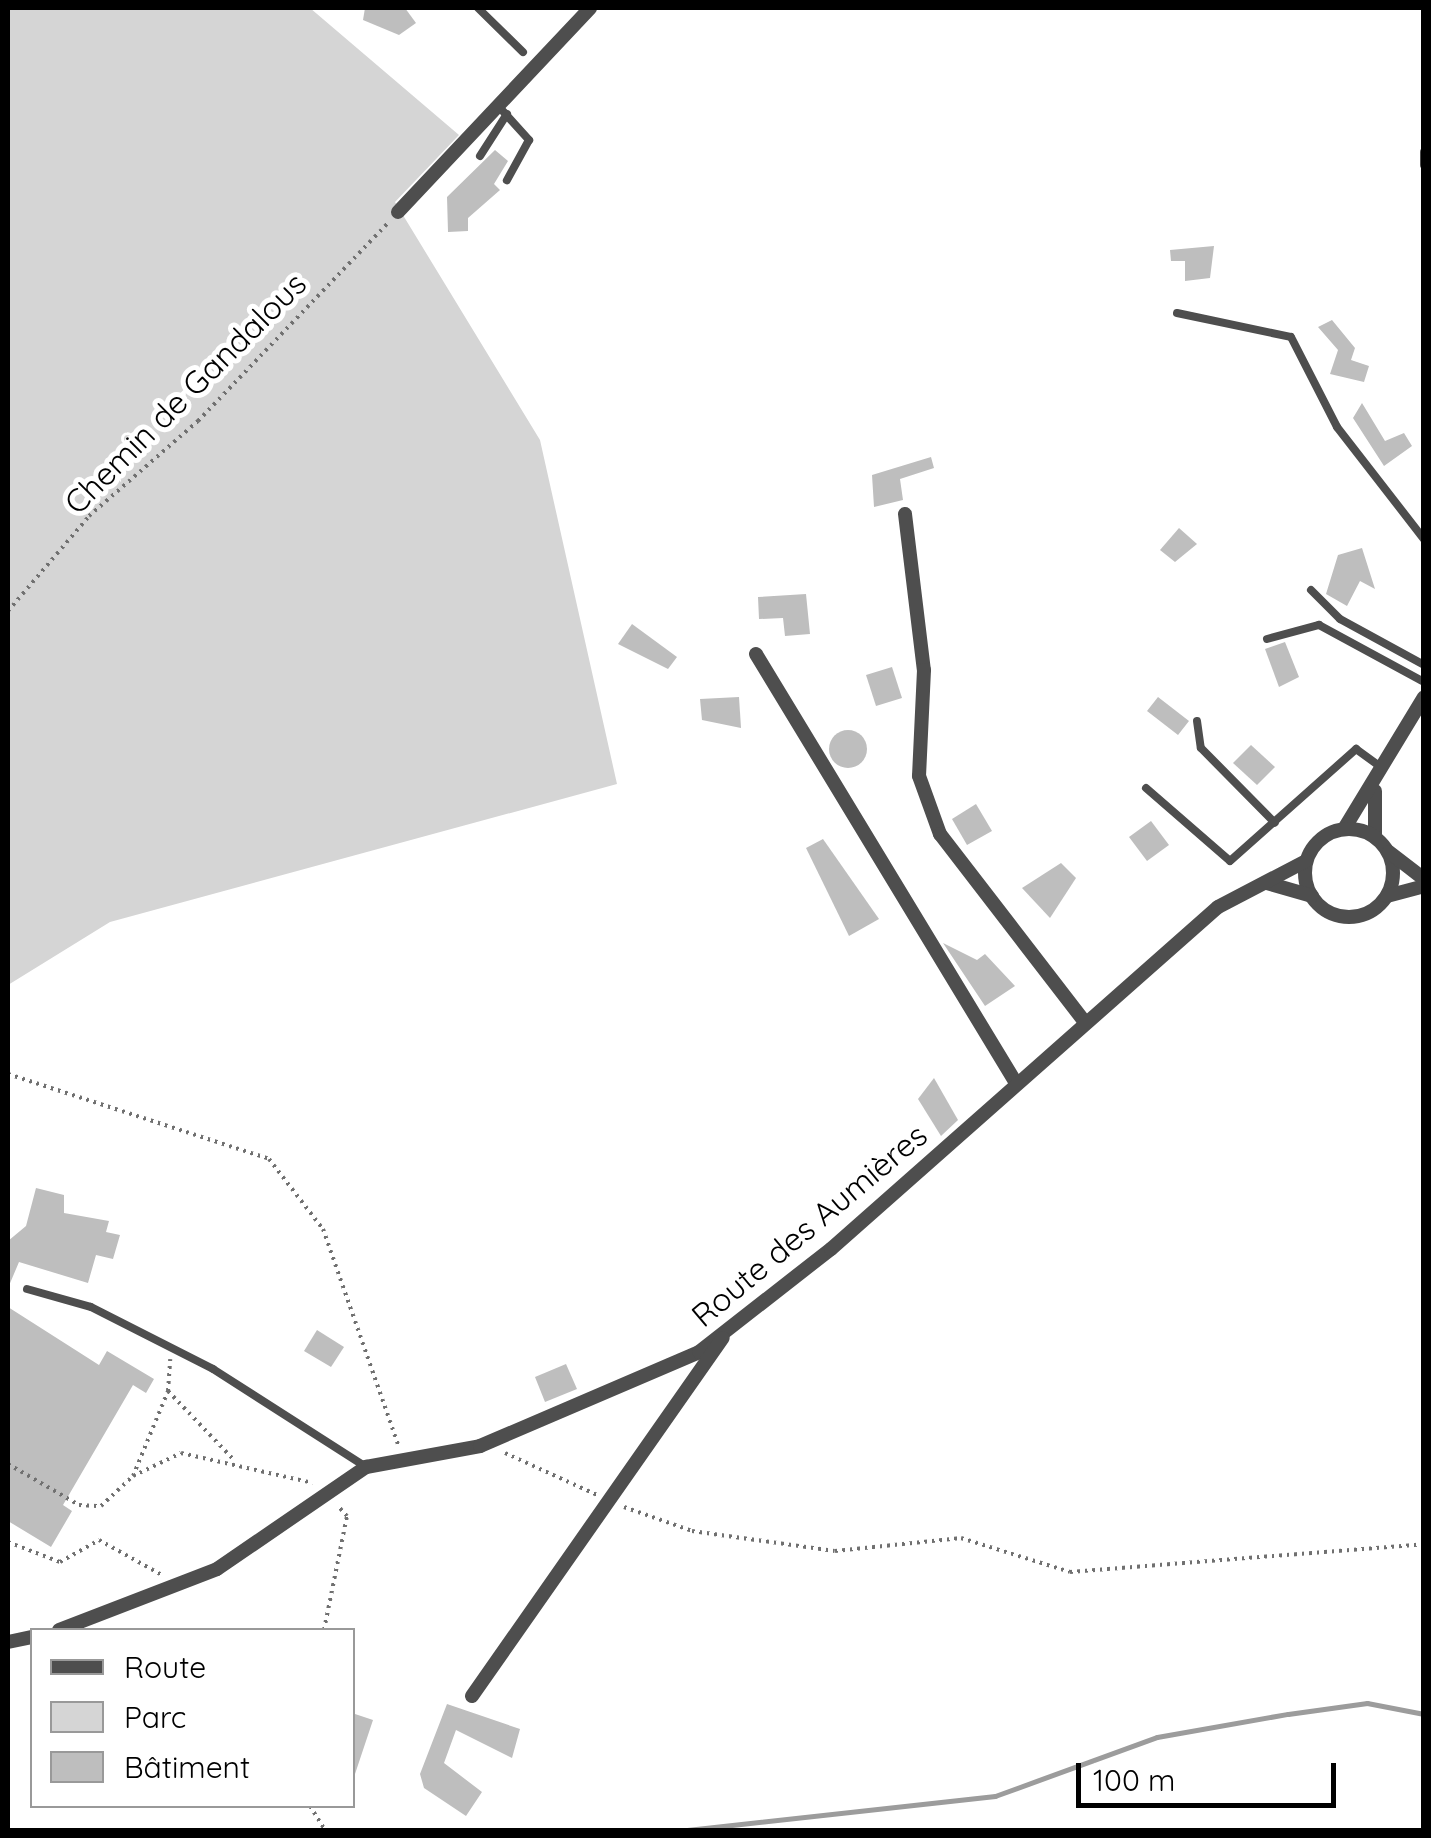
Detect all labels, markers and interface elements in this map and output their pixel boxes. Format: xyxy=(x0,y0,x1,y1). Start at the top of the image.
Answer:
street label: Chemin de Gandalous xyxy=(56,264,314,522)
street label: Route des Aumières xyxy=(684,1115,934,1335)
legend xyxy=(30,1628,355,1808)
text: Route xyxy=(124,1648,206,1686)
text: Parc xyxy=(124,1698,186,1736)
scale bar xyxy=(1081,1743,1341,1805)
text: Bâtiment xyxy=(124,1748,250,1786)
text: 100 m xyxy=(1093,1761,1175,1799)

